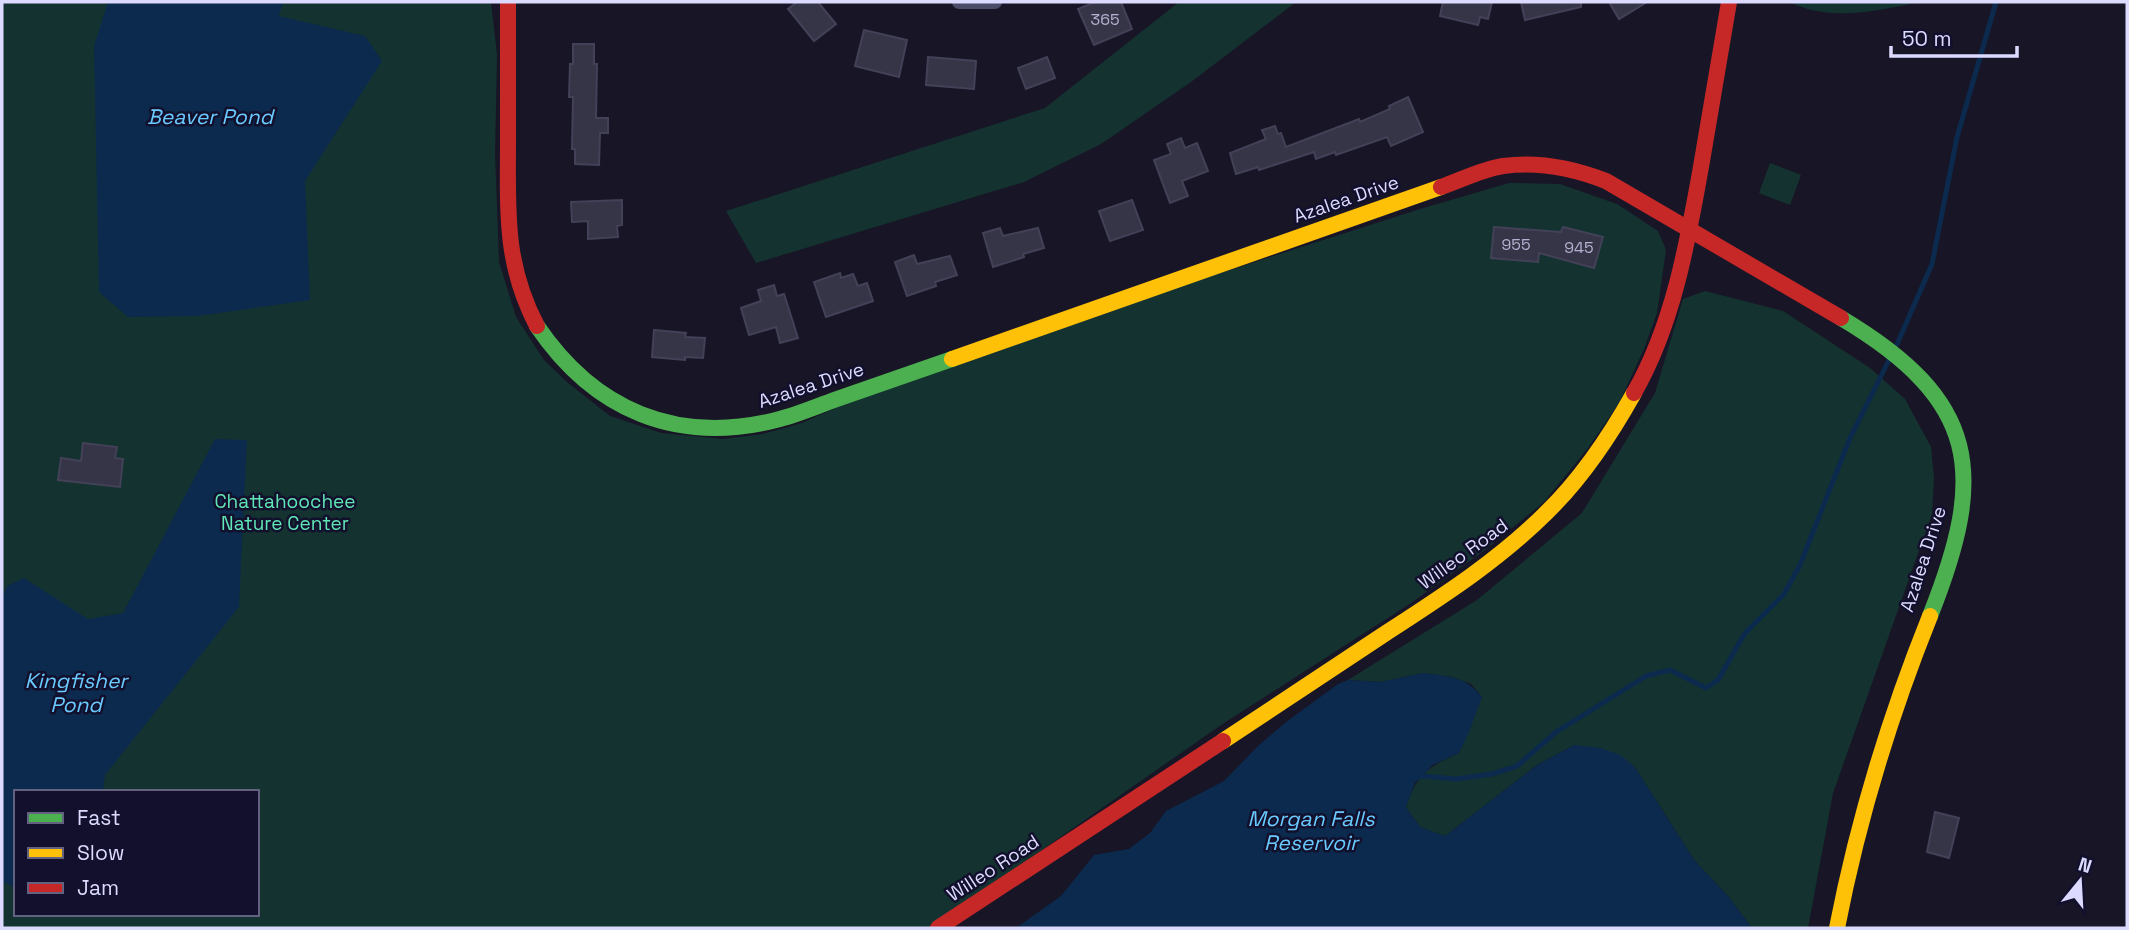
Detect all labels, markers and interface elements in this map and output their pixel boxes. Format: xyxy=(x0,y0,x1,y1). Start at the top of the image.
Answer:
house number: 365 xyxy=(1090,9,1120,30)
scale bar xyxy=(1891,14,2017,58)
text: 50 m xyxy=(1902,25,1952,52)
water label: Beaver Pond xyxy=(147,103,276,130)
street label: Azalea Drive xyxy=(1290,169,1402,229)
house number: 955 xyxy=(1502,234,1530,255)
house number: 945 xyxy=(1564,237,1594,258)
street label: Azalea Drive xyxy=(755,356,867,414)
park label: Chattahoochee Nature Center xyxy=(214,489,356,536)
street label: Azalea Drive xyxy=(1894,503,1952,615)
street label: Willeo Road xyxy=(1413,513,1513,595)
water label: Kingfisher Pond xyxy=(25,667,129,718)
legend xyxy=(14,790,259,916)
text: Fast xyxy=(77,804,121,831)
water label: Morgan Falls Reservoir xyxy=(1247,805,1375,856)
street label: Willeo Road xyxy=(942,829,1044,907)
text: Slow xyxy=(77,839,125,866)
north arrow xyxy=(2045,846,2115,916)
text: N xyxy=(2075,851,2095,879)
text: Jam xyxy=(77,874,119,901)

